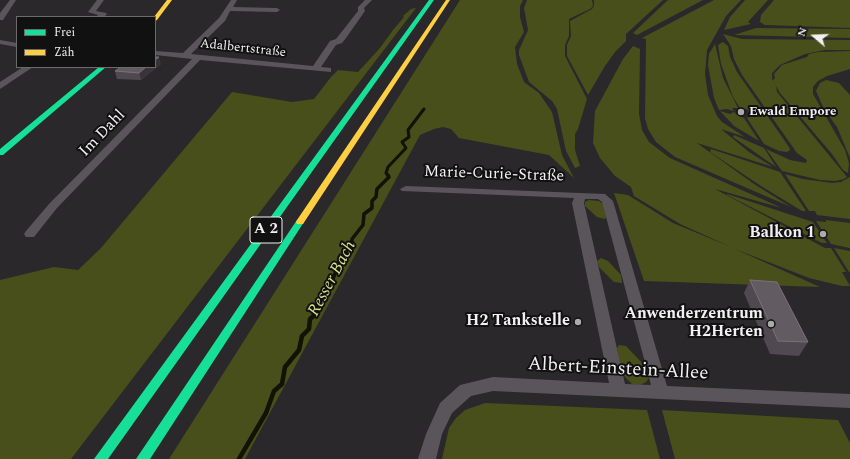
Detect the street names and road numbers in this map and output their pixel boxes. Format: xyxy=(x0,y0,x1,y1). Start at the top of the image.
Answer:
street label: Adalbertstraße xyxy=(199,37,287,61)
street label: Im Dahl xyxy=(76,106,130,162)
street label: Marie-Curie-Straße xyxy=(423,163,565,187)
road number: A 2 xyxy=(250,217,282,243)
street label: Albert-Einstein-Allee xyxy=(527,354,709,386)

